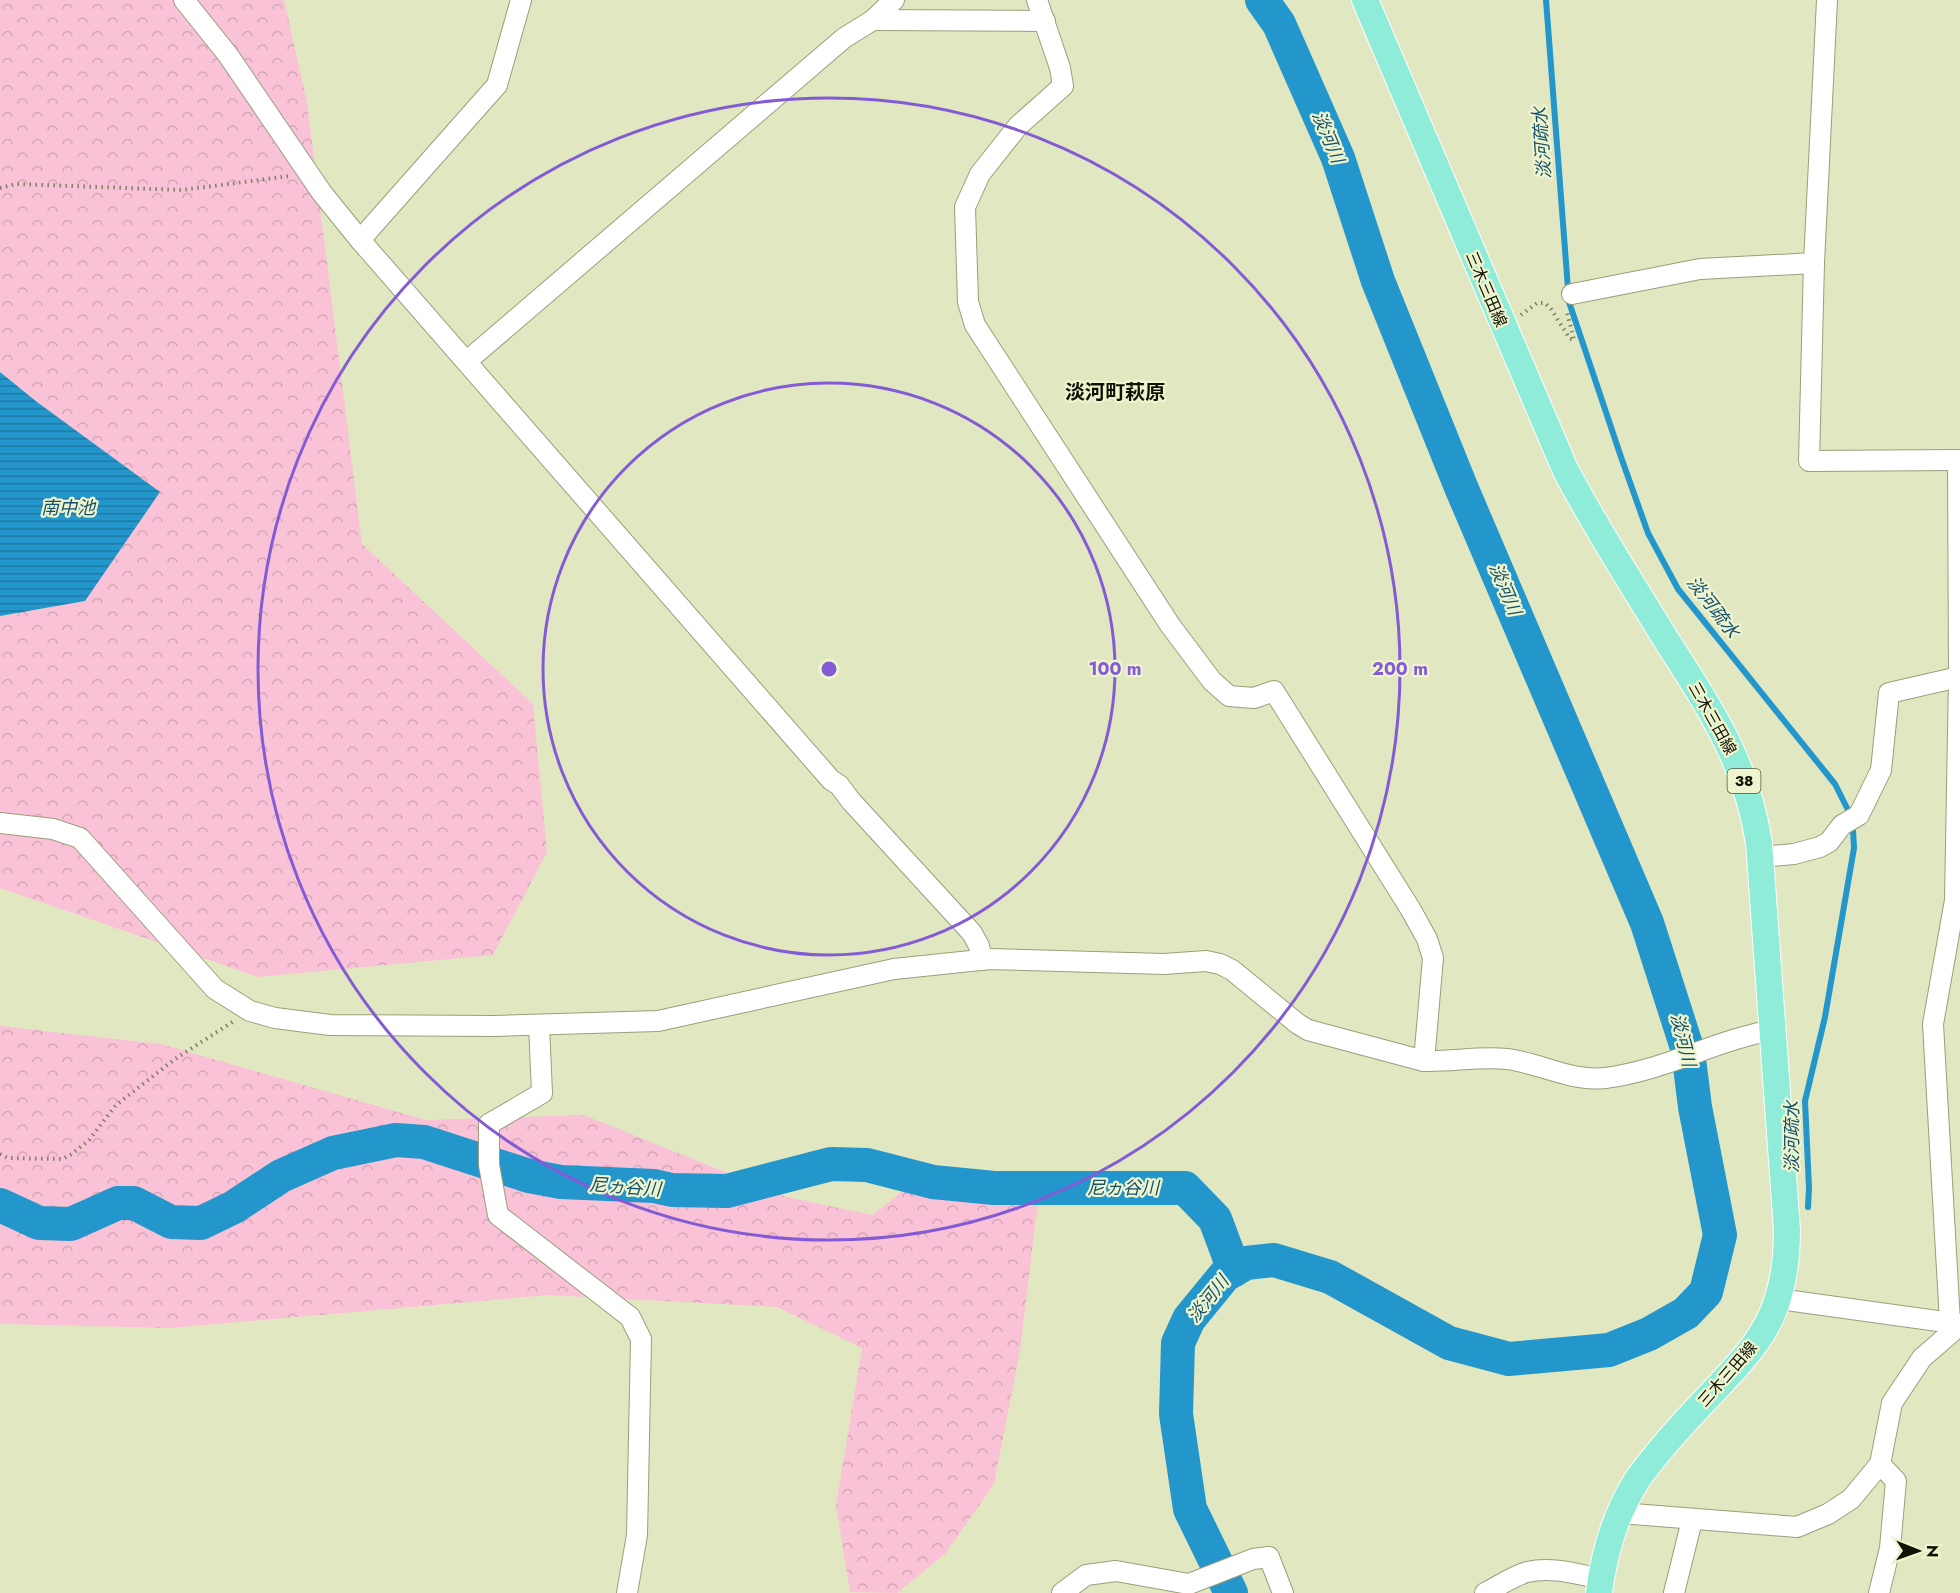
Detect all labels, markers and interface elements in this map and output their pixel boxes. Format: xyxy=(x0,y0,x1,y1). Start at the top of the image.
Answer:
water label: 淡河疏水 xyxy=(1526,104,1557,180)
water label: 淡河川 xyxy=(1305,107,1351,169)
street label: 三木三田線 xyxy=(1460,248,1513,331)
district label: 淡河町萩原 xyxy=(1065,378,1165,407)
water label: 南中池 xyxy=(41,495,97,521)
water label: 淡河川 xyxy=(1482,559,1528,621)
water label: 淡河疏水 xyxy=(1681,571,1747,645)
text: 100 m xyxy=(1088,656,1142,682)
text: 200 m xyxy=(1372,656,1428,682)
centre of rings xyxy=(819,659,839,679)
street label: 三木三田線 xyxy=(1683,678,1742,759)
road number: 38 xyxy=(1728,769,1760,793)
water label: 淡河川 xyxy=(1664,1011,1703,1071)
water label: 淡河疏水 xyxy=(1779,1099,1805,1173)
water label: 尼ヵ谷川 xyxy=(588,1172,664,1203)
water label: 尼ヵ谷川 xyxy=(1087,1175,1161,1201)
water label: 淡河川 xyxy=(1181,1268,1236,1328)
street label: 三木三田線 xyxy=(1692,1337,1762,1412)
north arrow xyxy=(1888,1521,1948,1581)
text: N xyxy=(1921,1545,1944,1558)

